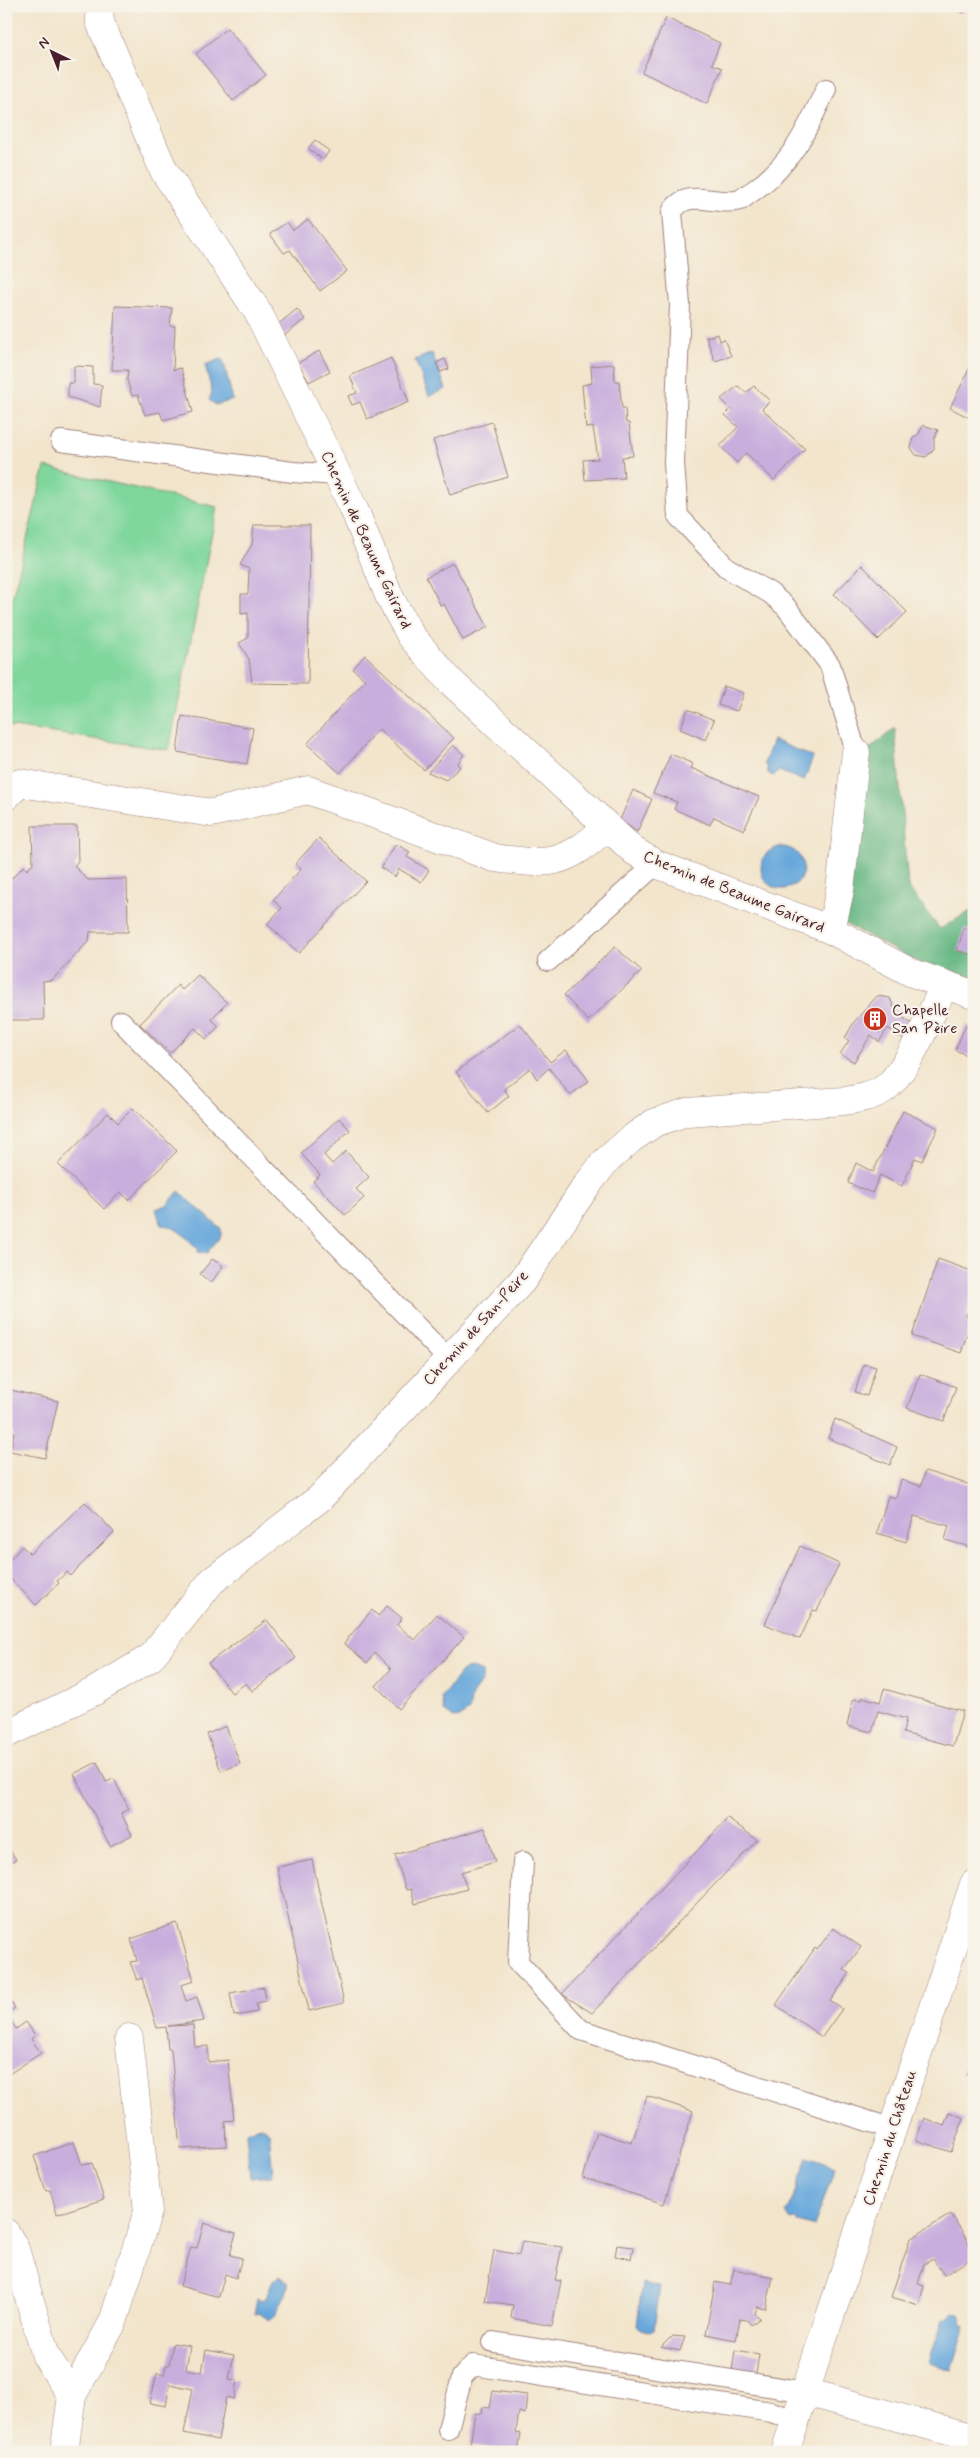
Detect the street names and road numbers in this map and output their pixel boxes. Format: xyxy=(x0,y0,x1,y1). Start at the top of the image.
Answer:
street label: Chemin de Beaume Gairard xyxy=(315,448,417,632)
street label: Chemin de Beaume Gairard xyxy=(640,846,828,938)
street label: Chemin de San-Peire xyxy=(419,1266,534,1390)
street label: Chemin du Château xyxy=(858,2067,922,2209)

